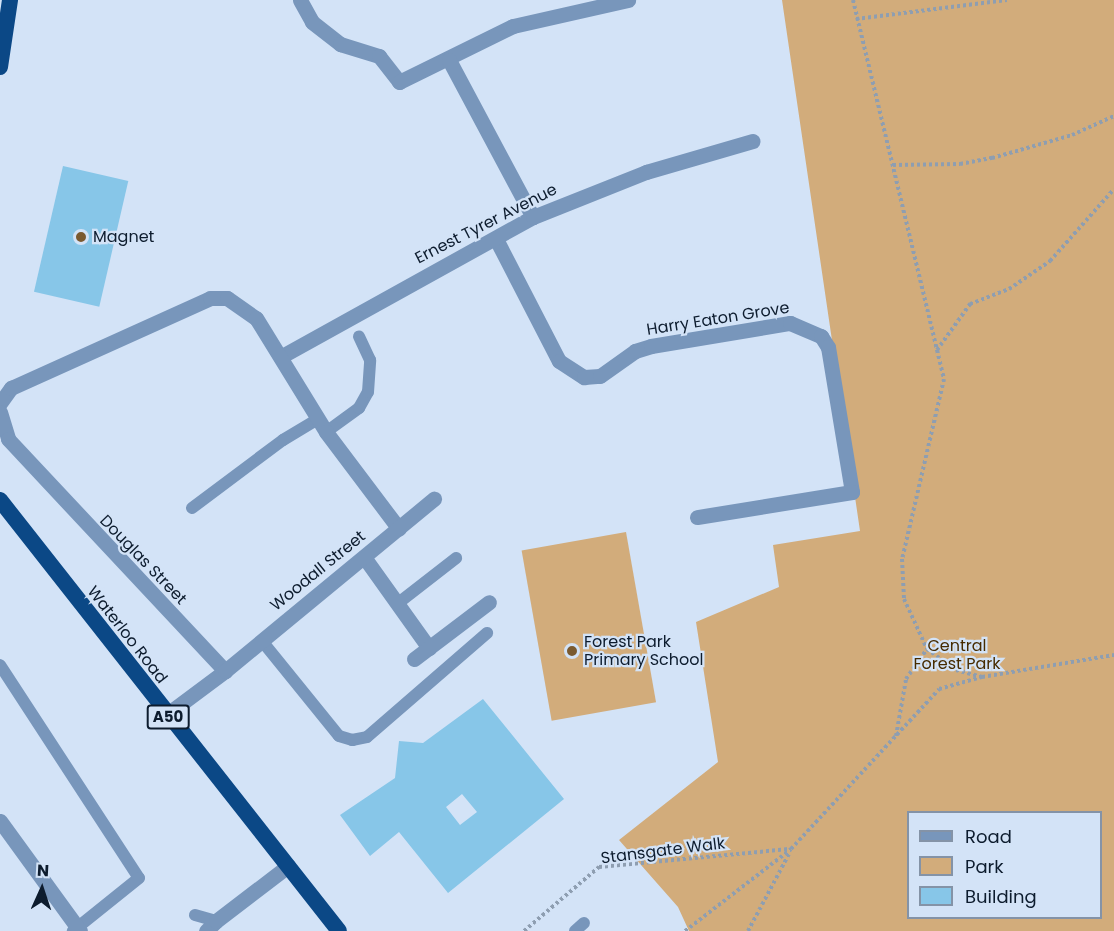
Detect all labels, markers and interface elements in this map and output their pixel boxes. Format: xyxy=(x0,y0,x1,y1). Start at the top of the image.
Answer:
street label: Ernest Tyrer Avenue xyxy=(412,180,560,268)
place label: Magnet xyxy=(93,227,154,247)
marker: Magnet xyxy=(74,230,88,244)
street label: Harry Eaton Grove xyxy=(645,298,791,340)
street label: Douglas Street xyxy=(96,511,190,609)
street label: Woodall Street xyxy=(267,527,369,615)
street label: Waterloo Road xyxy=(83,582,171,688)
place label: Forest Park Primary School xyxy=(584,632,703,670)
park label: Central Forest Park xyxy=(914,636,1000,674)
marker: Forest Park Primary School xyxy=(565,644,579,658)
road number: A50 xyxy=(146,705,190,729)
legend xyxy=(907,811,1102,919)
text: Road xyxy=(965,824,1012,849)
street label: Stansgate Walk xyxy=(600,834,726,868)
text: Park xyxy=(965,854,1004,879)
north arrow xyxy=(12,859,72,919)
text: N xyxy=(36,859,50,882)
text: Building xyxy=(965,884,1037,909)

